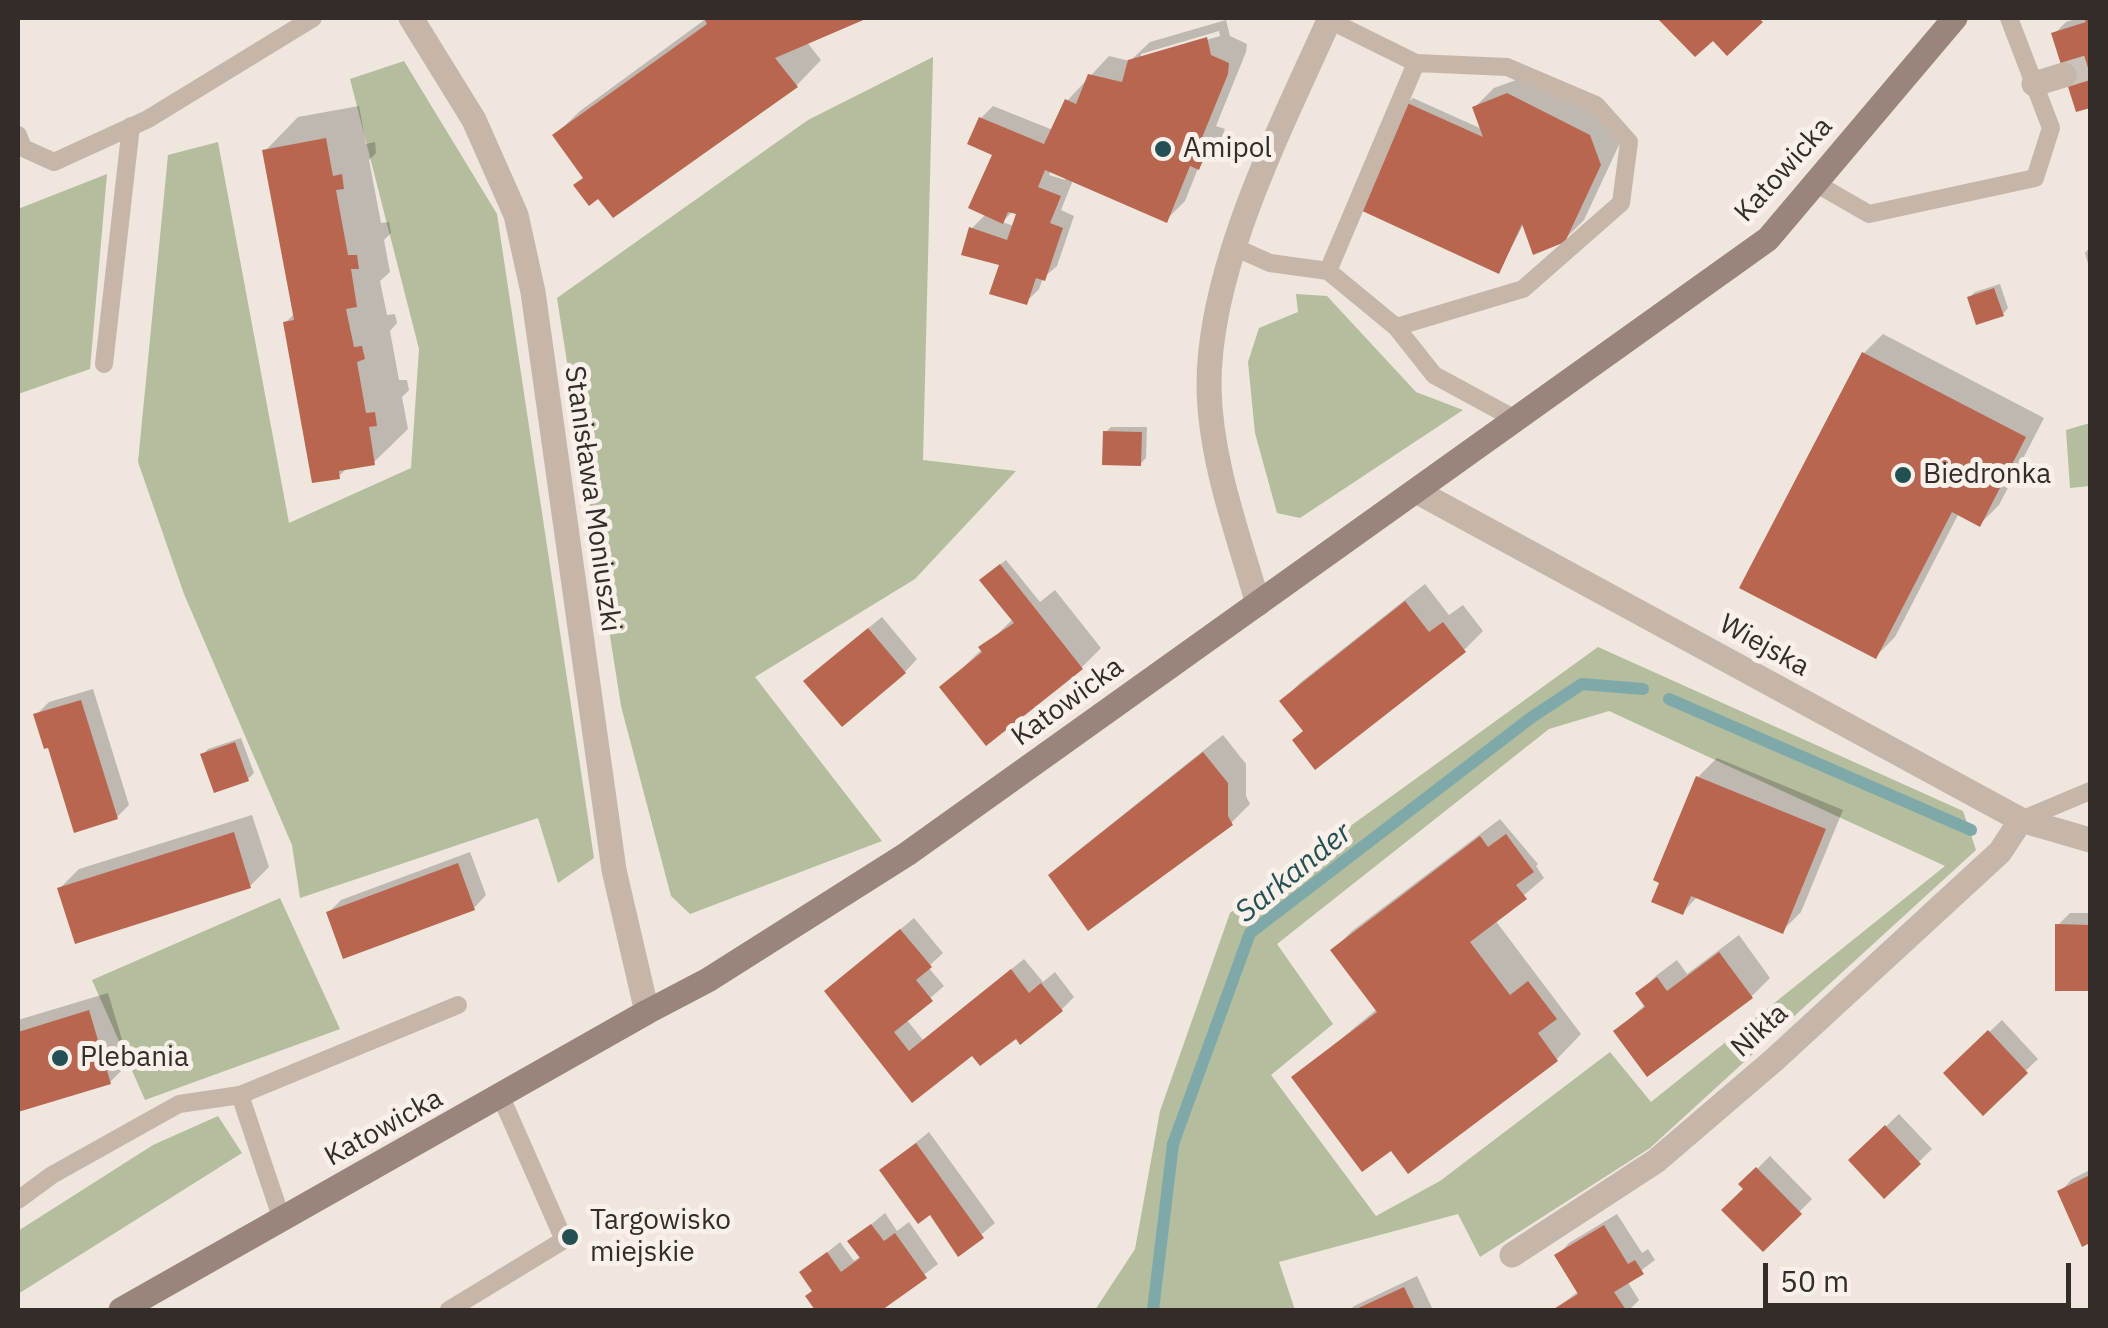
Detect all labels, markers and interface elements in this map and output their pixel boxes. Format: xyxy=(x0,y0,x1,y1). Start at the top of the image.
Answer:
street label: Katowicka xyxy=(1728,111,1840,229)
place label: Amipol xyxy=(1183,132,1272,166)
marker: Amipol xyxy=(1152,138,1174,160)
street label: Stanisława Moniuszki xyxy=(557,364,627,634)
place label: Biedronka xyxy=(1923,458,2051,492)
marker: Biedronka xyxy=(1892,464,1914,486)
street label: Wiejska xyxy=(1713,608,1815,684)
street label: Katowicka xyxy=(1006,650,1130,754)
water label: Sarkander xyxy=(1229,815,1359,931)
street label: Nikła xyxy=(1725,997,1795,1065)
place label: Plebania xyxy=(80,1041,189,1075)
marker: Plebania xyxy=(49,1047,71,1069)
street label: Katowicka xyxy=(319,1082,449,1174)
place label: Targowisko miejskie xyxy=(590,1204,731,1270)
marker: Targowisko miejskie xyxy=(559,1226,581,1248)
scale bar xyxy=(1768,1243,2076,1305)
text: 50 m xyxy=(1780,1261,1849,1300)

